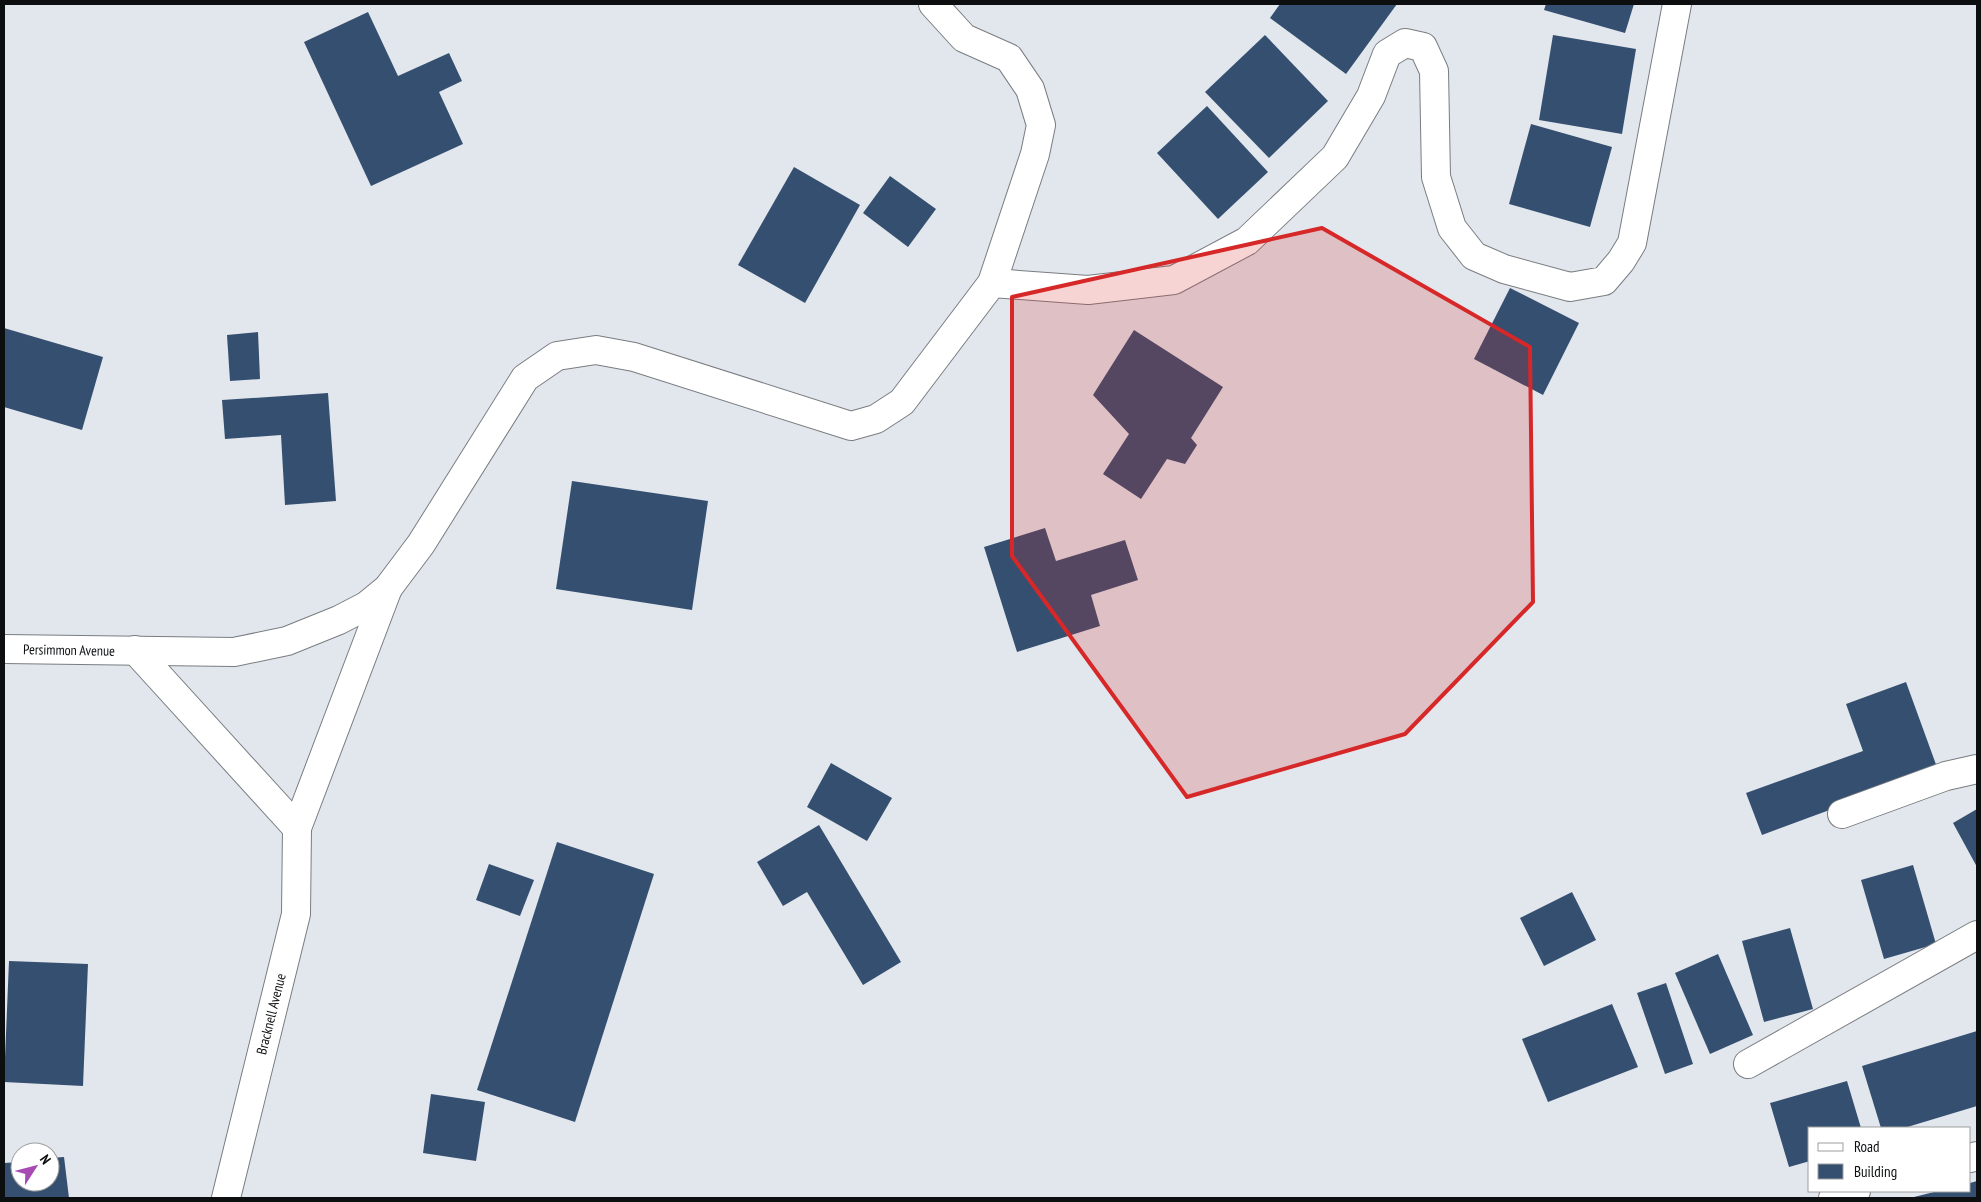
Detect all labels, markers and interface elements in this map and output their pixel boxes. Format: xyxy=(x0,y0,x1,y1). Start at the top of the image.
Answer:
street label: Persimmon Avenue xyxy=(23,640,115,660)
street label: Bracknell Avenue xyxy=(252,971,290,1056)
legend xyxy=(1808,1127,1971,1192)
text: Road xyxy=(1854,1137,1880,1156)
north arrow xyxy=(10,1142,60,1192)
text: N xyxy=(36,1151,55,1168)
text: Building xyxy=(1854,1162,1897,1181)

